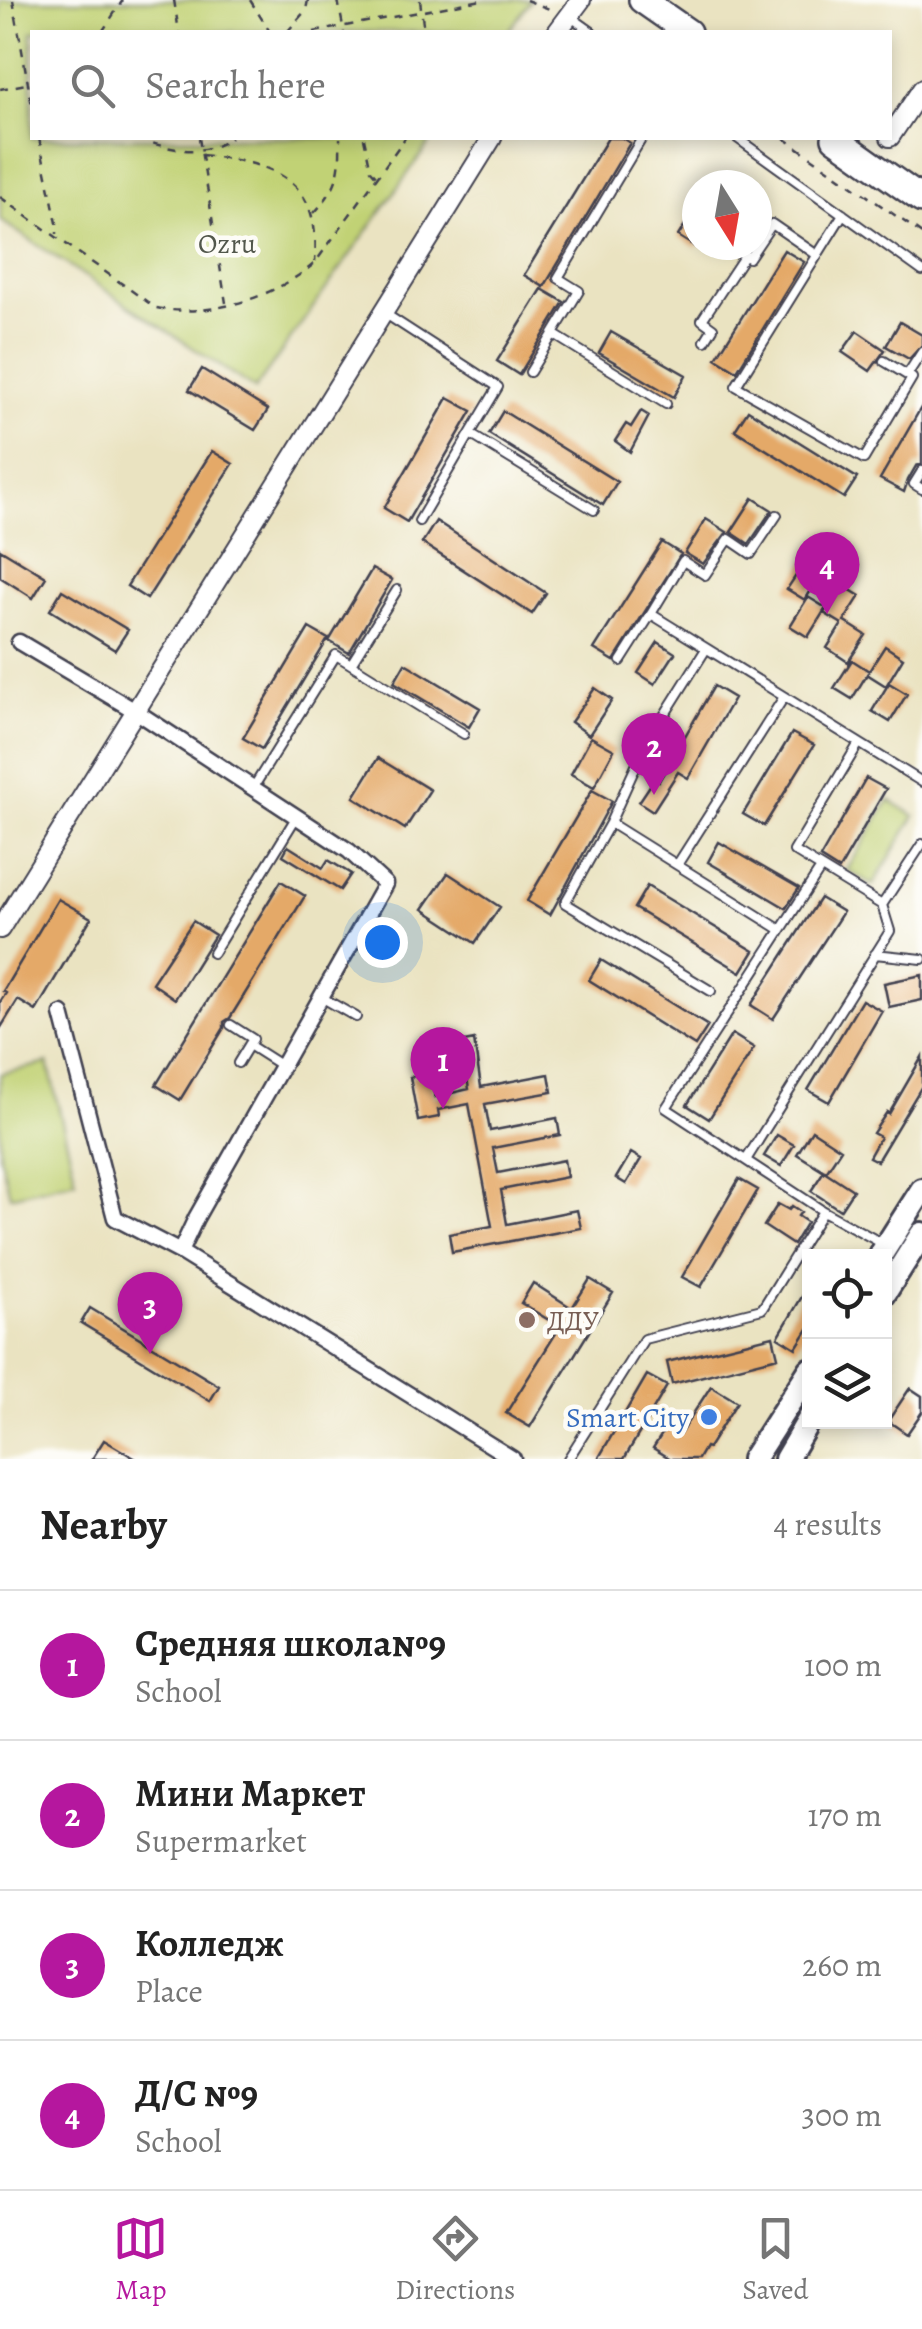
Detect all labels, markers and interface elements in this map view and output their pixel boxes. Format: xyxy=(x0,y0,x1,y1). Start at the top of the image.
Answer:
search box xyxy=(30,30,892,140)
icon: search xyxy=(65,58,120,113)
text: Search here xyxy=(145,59,326,111)
north arrow xyxy=(682,170,772,260)
park label: Ozru xyxy=(198,225,257,263)
pin: 4 xyxy=(794,532,860,614)
pin: 2 xyxy=(622,712,686,795)
your location xyxy=(357,917,408,968)
pin: 1 xyxy=(410,1026,476,1109)
map controls xyxy=(802,1249,892,1429)
button: locate xyxy=(802,1249,892,1339)
pin: 3 xyxy=(118,1272,182,1354)
place label: ДДУ xyxy=(547,1302,599,1340)
marker: ДДУ xyxy=(516,1309,538,1331)
button: layers xyxy=(802,1339,892,1429)
place label: Smart City xyxy=(566,1399,690,1437)
marker: Smart City xyxy=(698,1406,720,1428)
text: Nearby xyxy=(40,1496,167,1553)
text: 4 results xyxy=(773,1502,882,1546)
text: Средняя школа№9 xyxy=(135,1617,446,1669)
text: 1 xyxy=(67,1643,78,1687)
text: 100 m xyxy=(804,1643,882,1687)
text: School xyxy=(135,1669,222,1713)
text: Мини Маркет xyxy=(135,1767,366,1819)
text: 2 xyxy=(65,1793,80,1837)
text: 170 m xyxy=(808,1793,882,1837)
text: Supermarket xyxy=(135,1819,307,1863)
text: Колледж xyxy=(135,1917,284,1969)
text: 3 xyxy=(66,1943,79,1987)
text: 260 m xyxy=(802,1943,882,1987)
text: Place xyxy=(135,1969,203,2013)
text: Д/С №9 xyxy=(135,2067,258,2119)
text: 4 xyxy=(65,2093,80,2137)
text: 300 m xyxy=(802,2093,882,2137)
text: School xyxy=(135,2119,222,2163)
tab: Map xyxy=(113,2211,168,2309)
tab: Directions xyxy=(395,2211,515,2309)
tab: Saved xyxy=(742,2211,809,2309)

